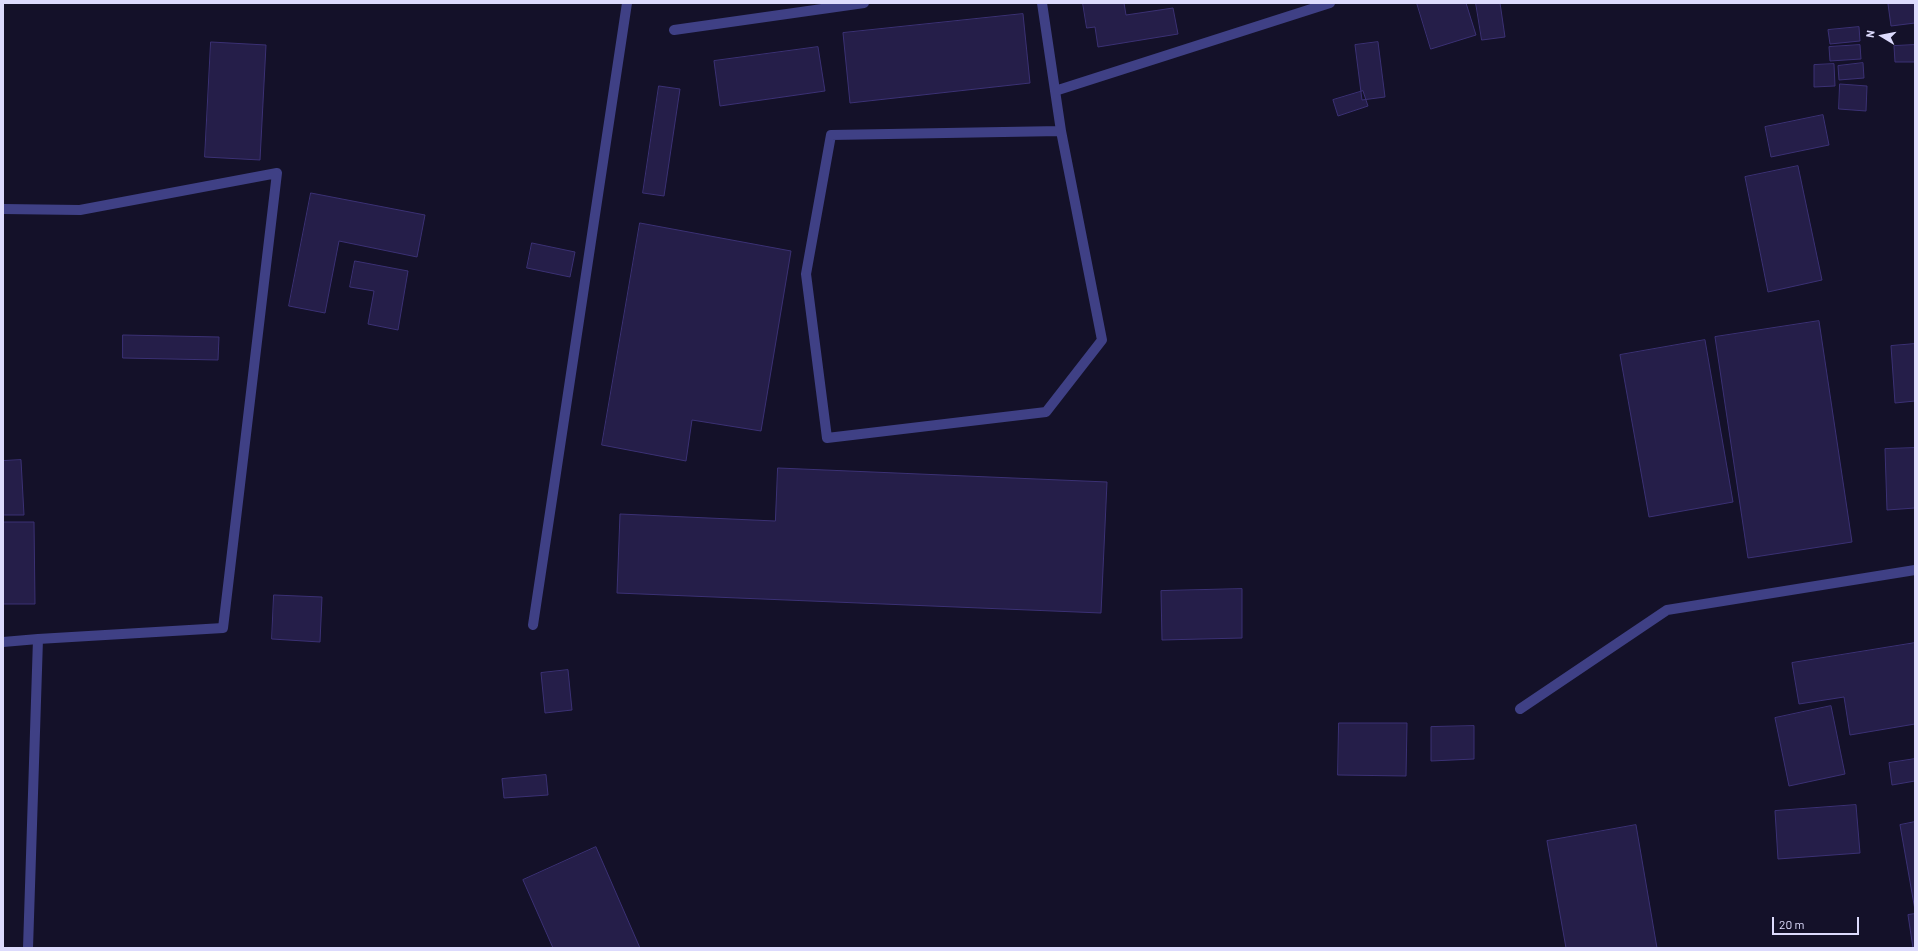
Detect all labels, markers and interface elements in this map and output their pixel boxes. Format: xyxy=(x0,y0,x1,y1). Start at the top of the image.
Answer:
north arrow xyxy=(1862,16,1902,56)
text: N xyxy=(1863,29,1877,39)
scale bar xyxy=(1774,909,1861,935)
text: 20 m xyxy=(1779,917,1805,931)

